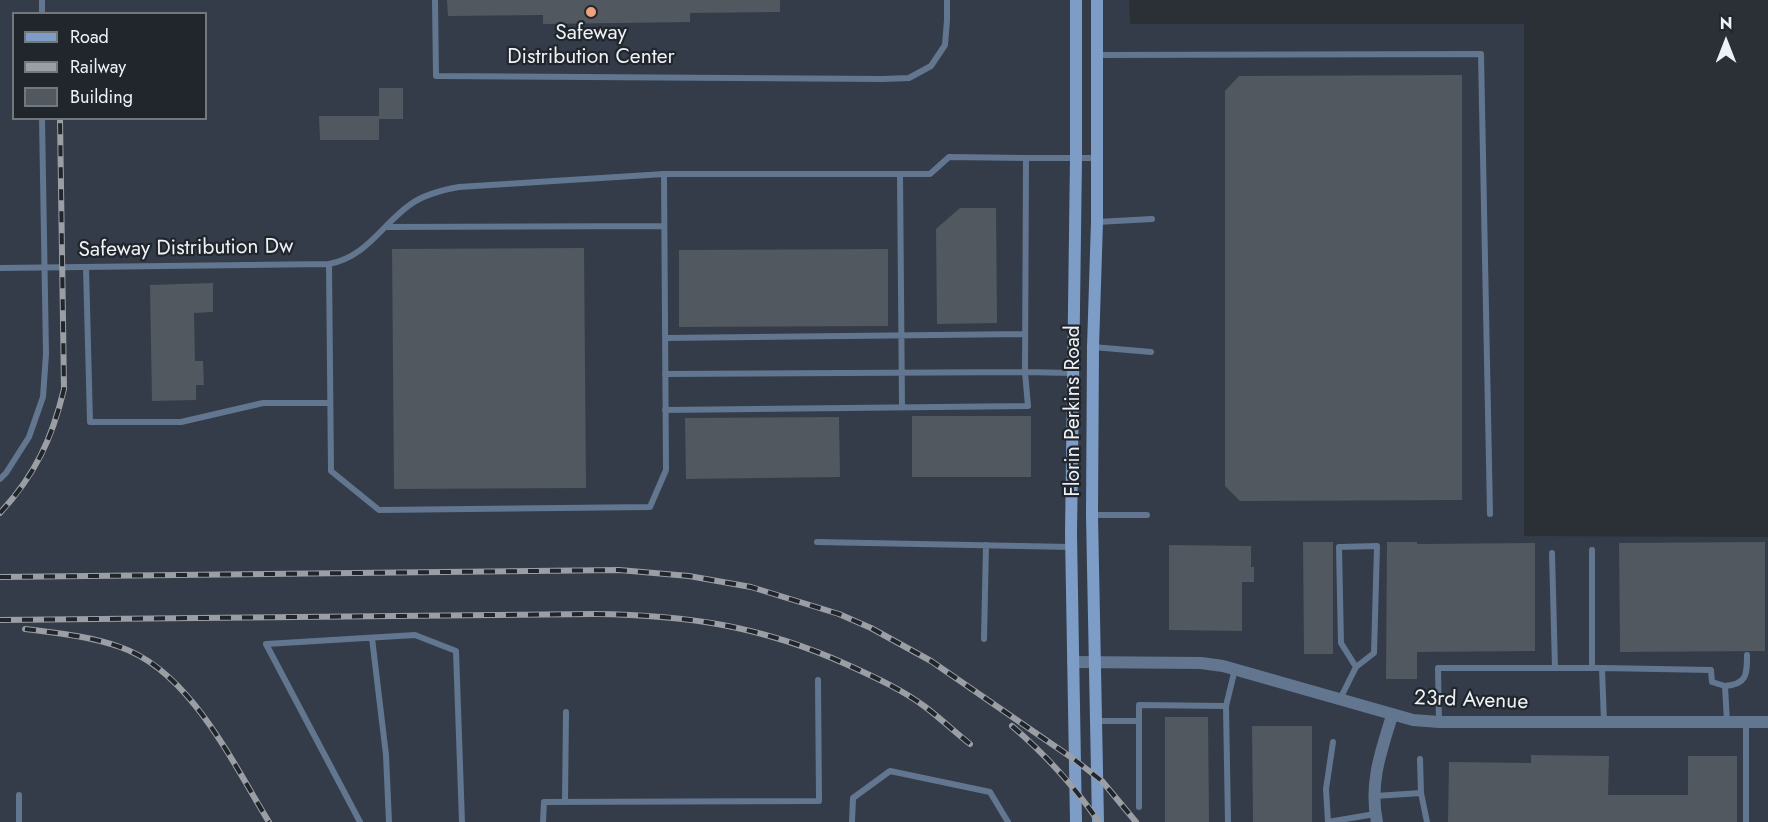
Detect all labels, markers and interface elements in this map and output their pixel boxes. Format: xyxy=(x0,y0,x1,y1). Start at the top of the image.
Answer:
marker: Safeway Distribution Center xyxy=(584,5,598,19)
legend xyxy=(12,12,207,120)
north arrow xyxy=(1696,12,1756,72)
text: N xyxy=(1720,12,1732,35)
place label: Safeway Distribution Center xyxy=(507,21,675,71)
text: Road xyxy=(70,24,109,50)
text: Railway xyxy=(70,54,126,80)
text: Building xyxy=(70,84,133,110)
street label: Safeway Distribution Dw xyxy=(78,235,294,263)
street label: Florin Perkins Road xyxy=(1061,325,1087,497)
street label: 23rd Avenue xyxy=(1413,686,1529,716)

